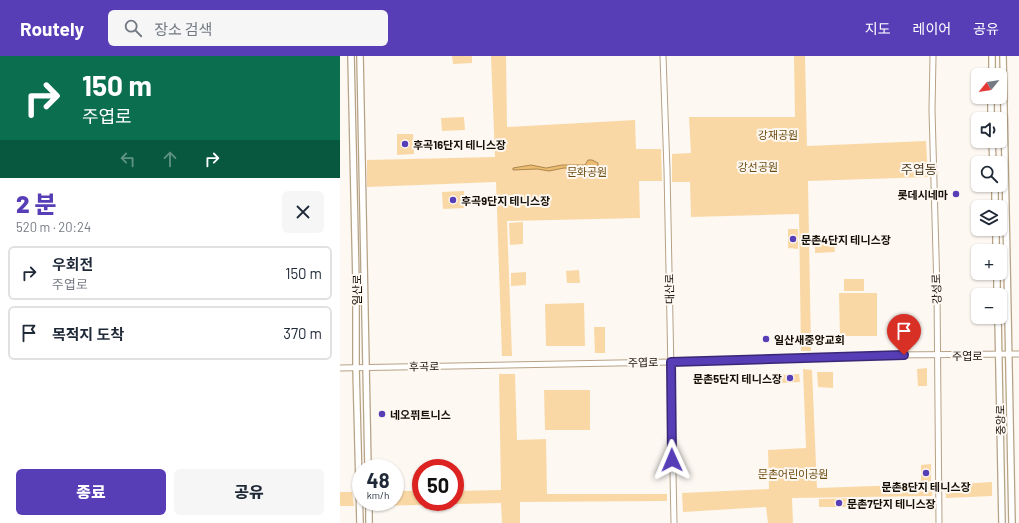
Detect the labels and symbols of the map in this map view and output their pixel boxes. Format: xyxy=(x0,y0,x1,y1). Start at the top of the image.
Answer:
north arrow xyxy=(971,68,1007,104)
park label: 강재공원 xyxy=(758,128,798,141)
place label: 후곡16단지 테니스장 xyxy=(413,138,506,151)
marker: 후곡16단지 테니스장 xyxy=(400,139,410,149)
park label: 강선공원 xyxy=(738,160,778,173)
district label: 주엽동 xyxy=(901,161,937,177)
park label: 문화공원 xyxy=(567,165,607,178)
place label: 롯데시네마 xyxy=(897,188,948,201)
marker: 롯데시네마 xyxy=(951,189,961,199)
place label: 후곡9단지 테니스장 xyxy=(461,194,550,207)
marker: 후곡9단지 테니스장 xyxy=(448,195,458,205)
place label: 문촌4단지 테니스장 xyxy=(801,233,891,246)
marker: 문촌4단지 테니스장 xyxy=(788,234,798,244)
street label: 대산로 xyxy=(662,274,676,304)
street label: 강성로 xyxy=(929,274,943,304)
street label: 일산로 xyxy=(350,275,363,305)
pin xyxy=(887,314,921,355)
place label: 일산새중앙교회 xyxy=(774,333,845,346)
marker: 일산새중앙교회 xyxy=(761,334,771,344)
street label: 주엽로 xyxy=(952,349,982,362)
street label: 주엽로 xyxy=(628,355,658,369)
street label: 후곡로 xyxy=(409,359,439,373)
place label: 문촌5단지 테니스장 xyxy=(693,372,782,385)
marker: 문촌5단지 테니스장 xyxy=(785,373,795,383)
street label: 중앙로 xyxy=(993,405,1007,435)
place label: 네오퓌트니스 xyxy=(390,408,451,421)
marker: 네오퓌트니스 xyxy=(377,409,387,419)
position arrow xyxy=(651,439,693,481)
speed limit sign: 50 xyxy=(412,459,464,511)
park label: 문촌어린이공원 xyxy=(758,467,828,480)
marker: 문촌8단지 테니스장 xyxy=(921,468,931,478)
place label: 문촌8단지 테니스장 xyxy=(881,480,971,493)
place label: 문촌7단지 테니스장 xyxy=(847,497,936,510)
marker: 문촌7단지 테니스장 xyxy=(834,498,844,508)

